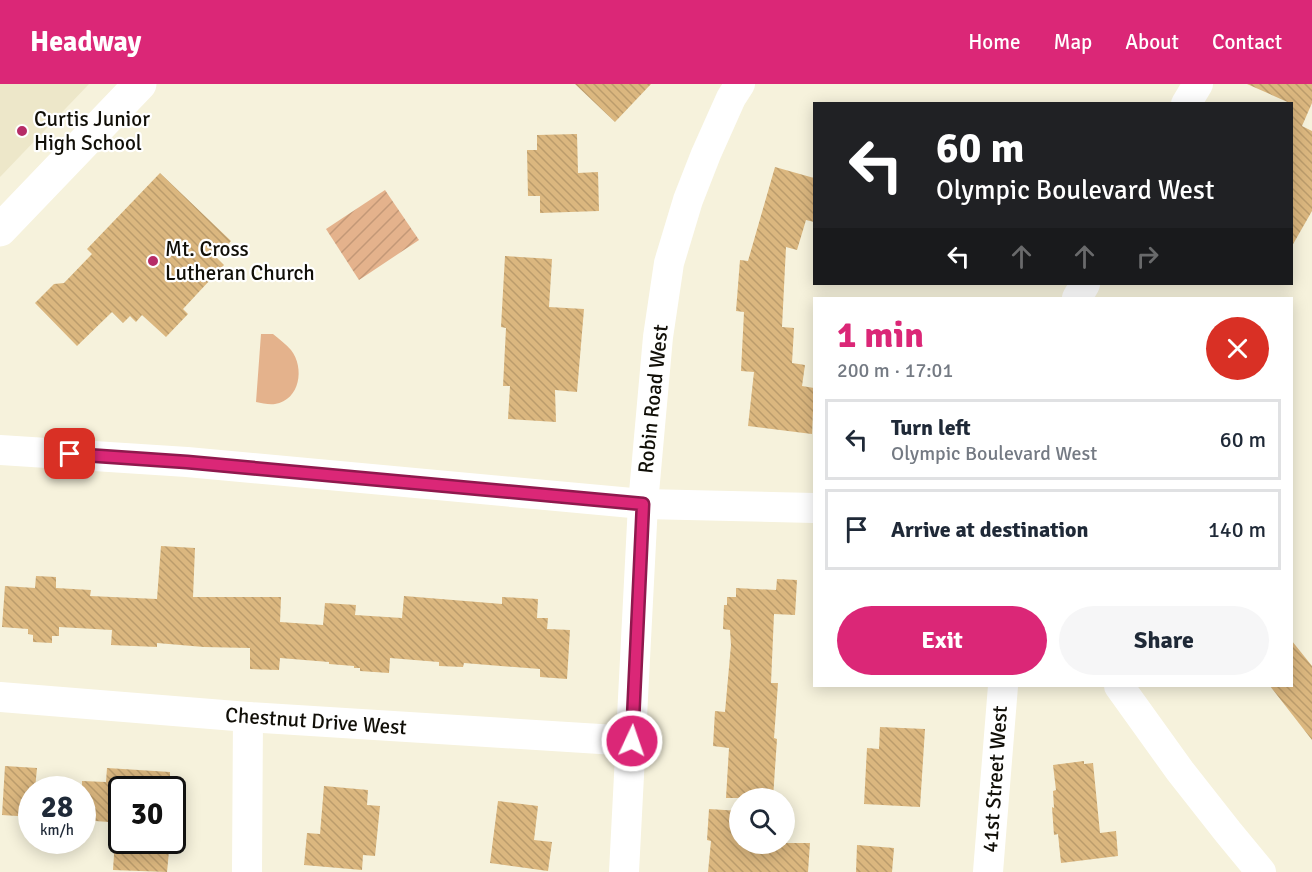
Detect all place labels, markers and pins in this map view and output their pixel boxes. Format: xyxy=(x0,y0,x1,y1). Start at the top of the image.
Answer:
place label: Curtis Junior High School xyxy=(34,106,150,156)
marker: Curtis Junior High School xyxy=(15,124,29,138)
place label: Mt. Cross Lutheran Church xyxy=(165,236,315,286)
marker: Mt. Cross Lutheran Church xyxy=(146,254,160,268)
pin xyxy=(44,428,95,479)

